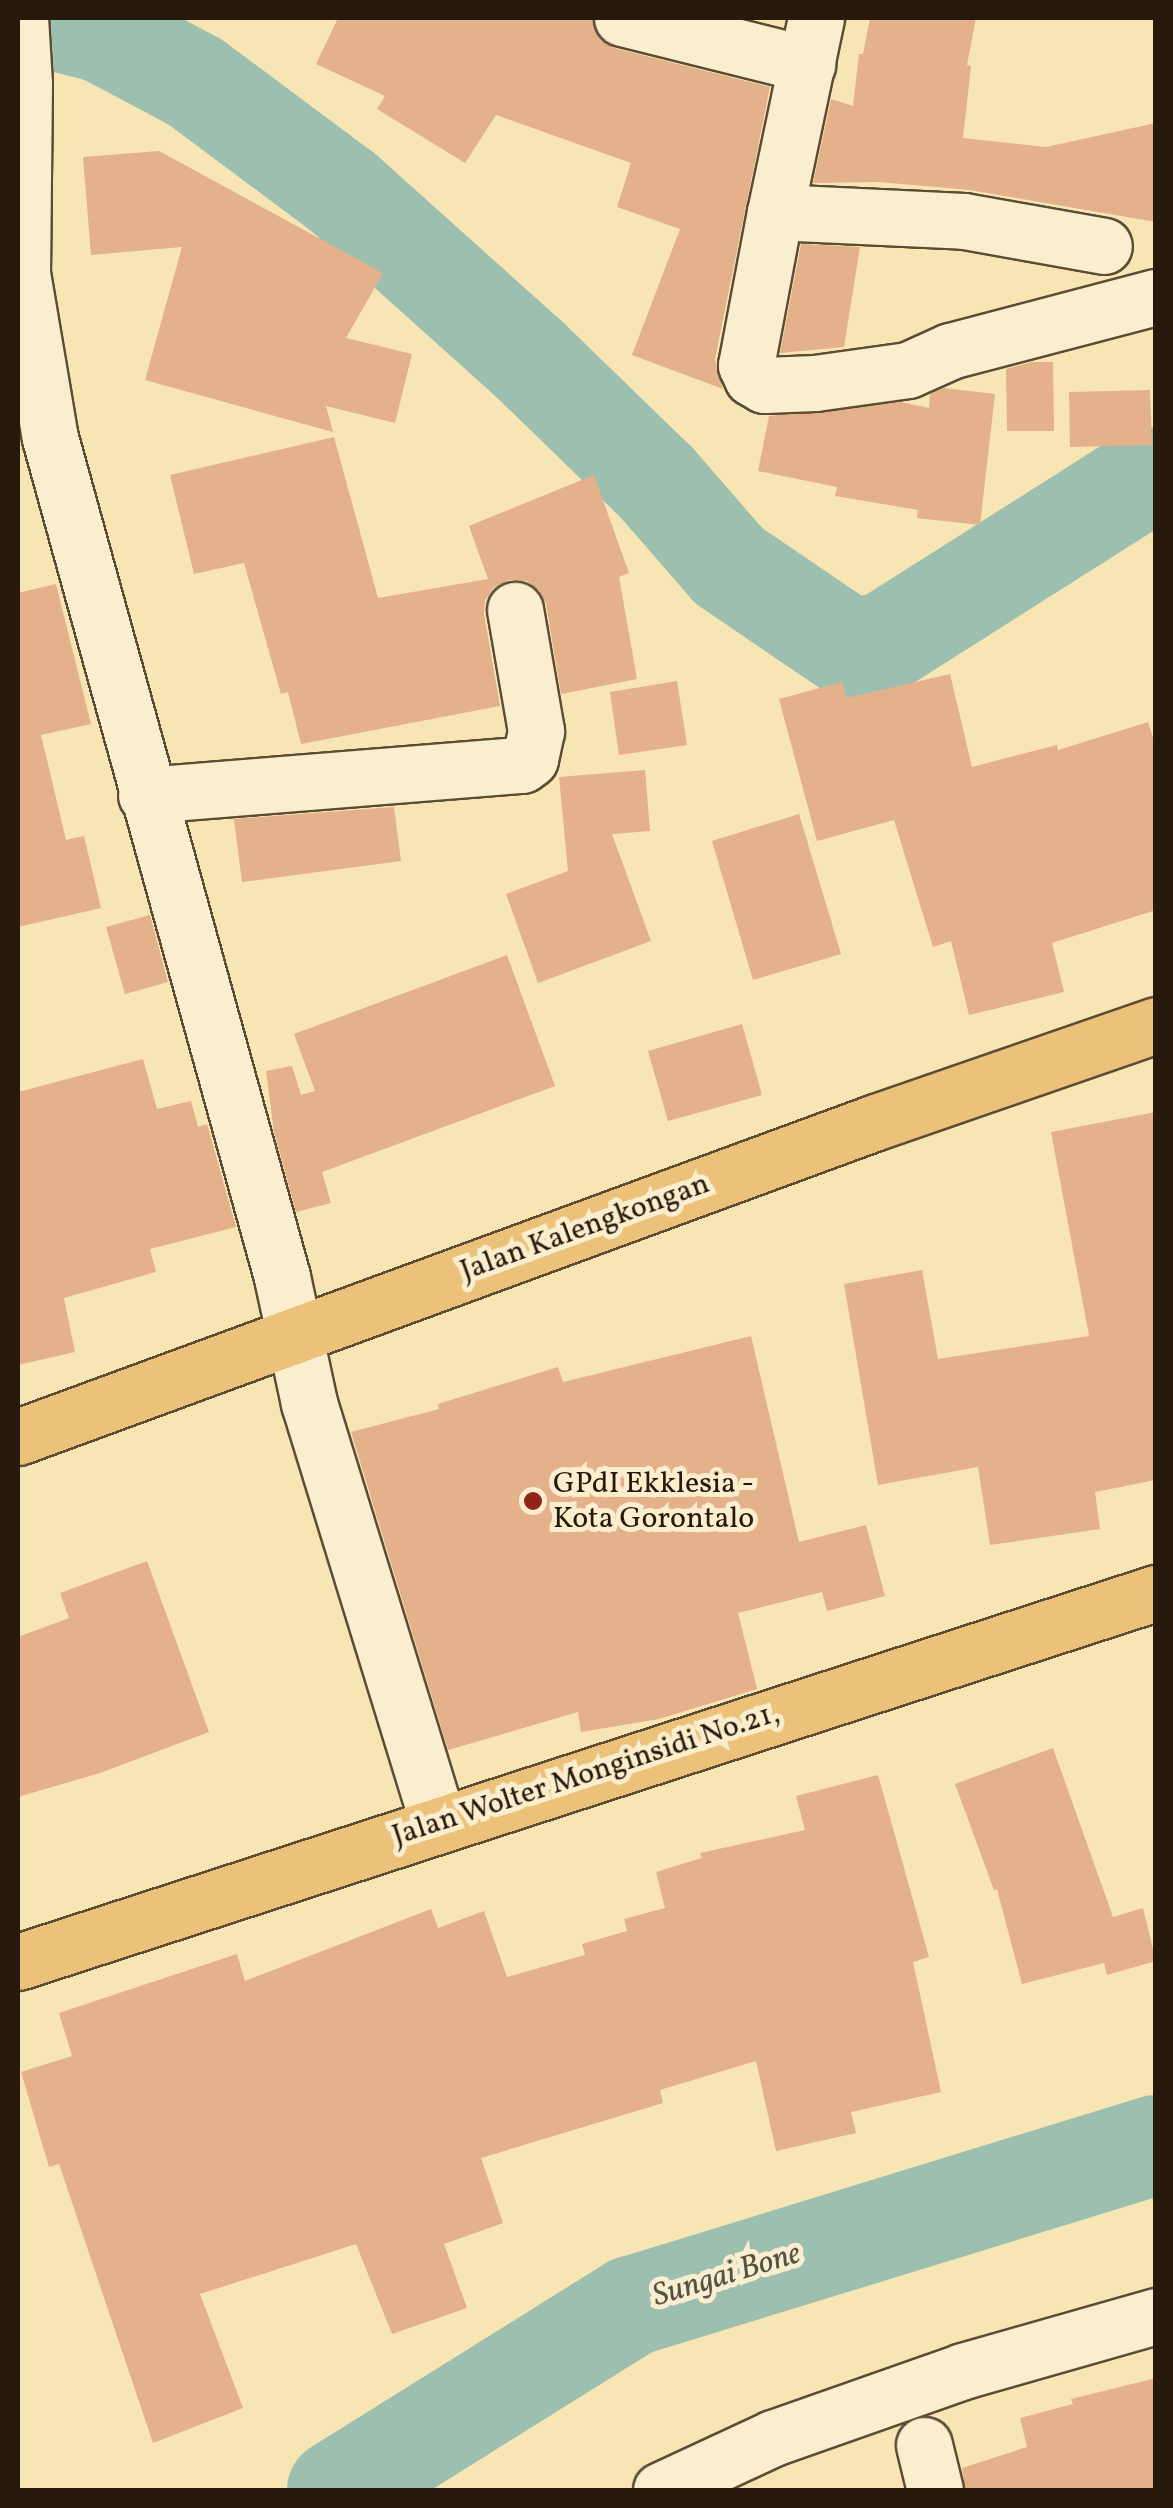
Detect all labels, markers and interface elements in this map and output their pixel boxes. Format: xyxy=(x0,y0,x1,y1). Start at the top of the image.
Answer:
street label: Jalan Kalengkongan xyxy=(456,1166,714,1290)
place label: GPdI Ekklesia - Kota Gorontalo xyxy=(553,1466,755,1536)
marker: GPdI Ekklesia - Kota Gorontalo xyxy=(522,1490,544,1512)
street label: Jalan Wolter Monginsidi No.21, xyxy=(387,1695,785,1855)
water label: Sungai Bone xyxy=(648,2235,806,2317)

